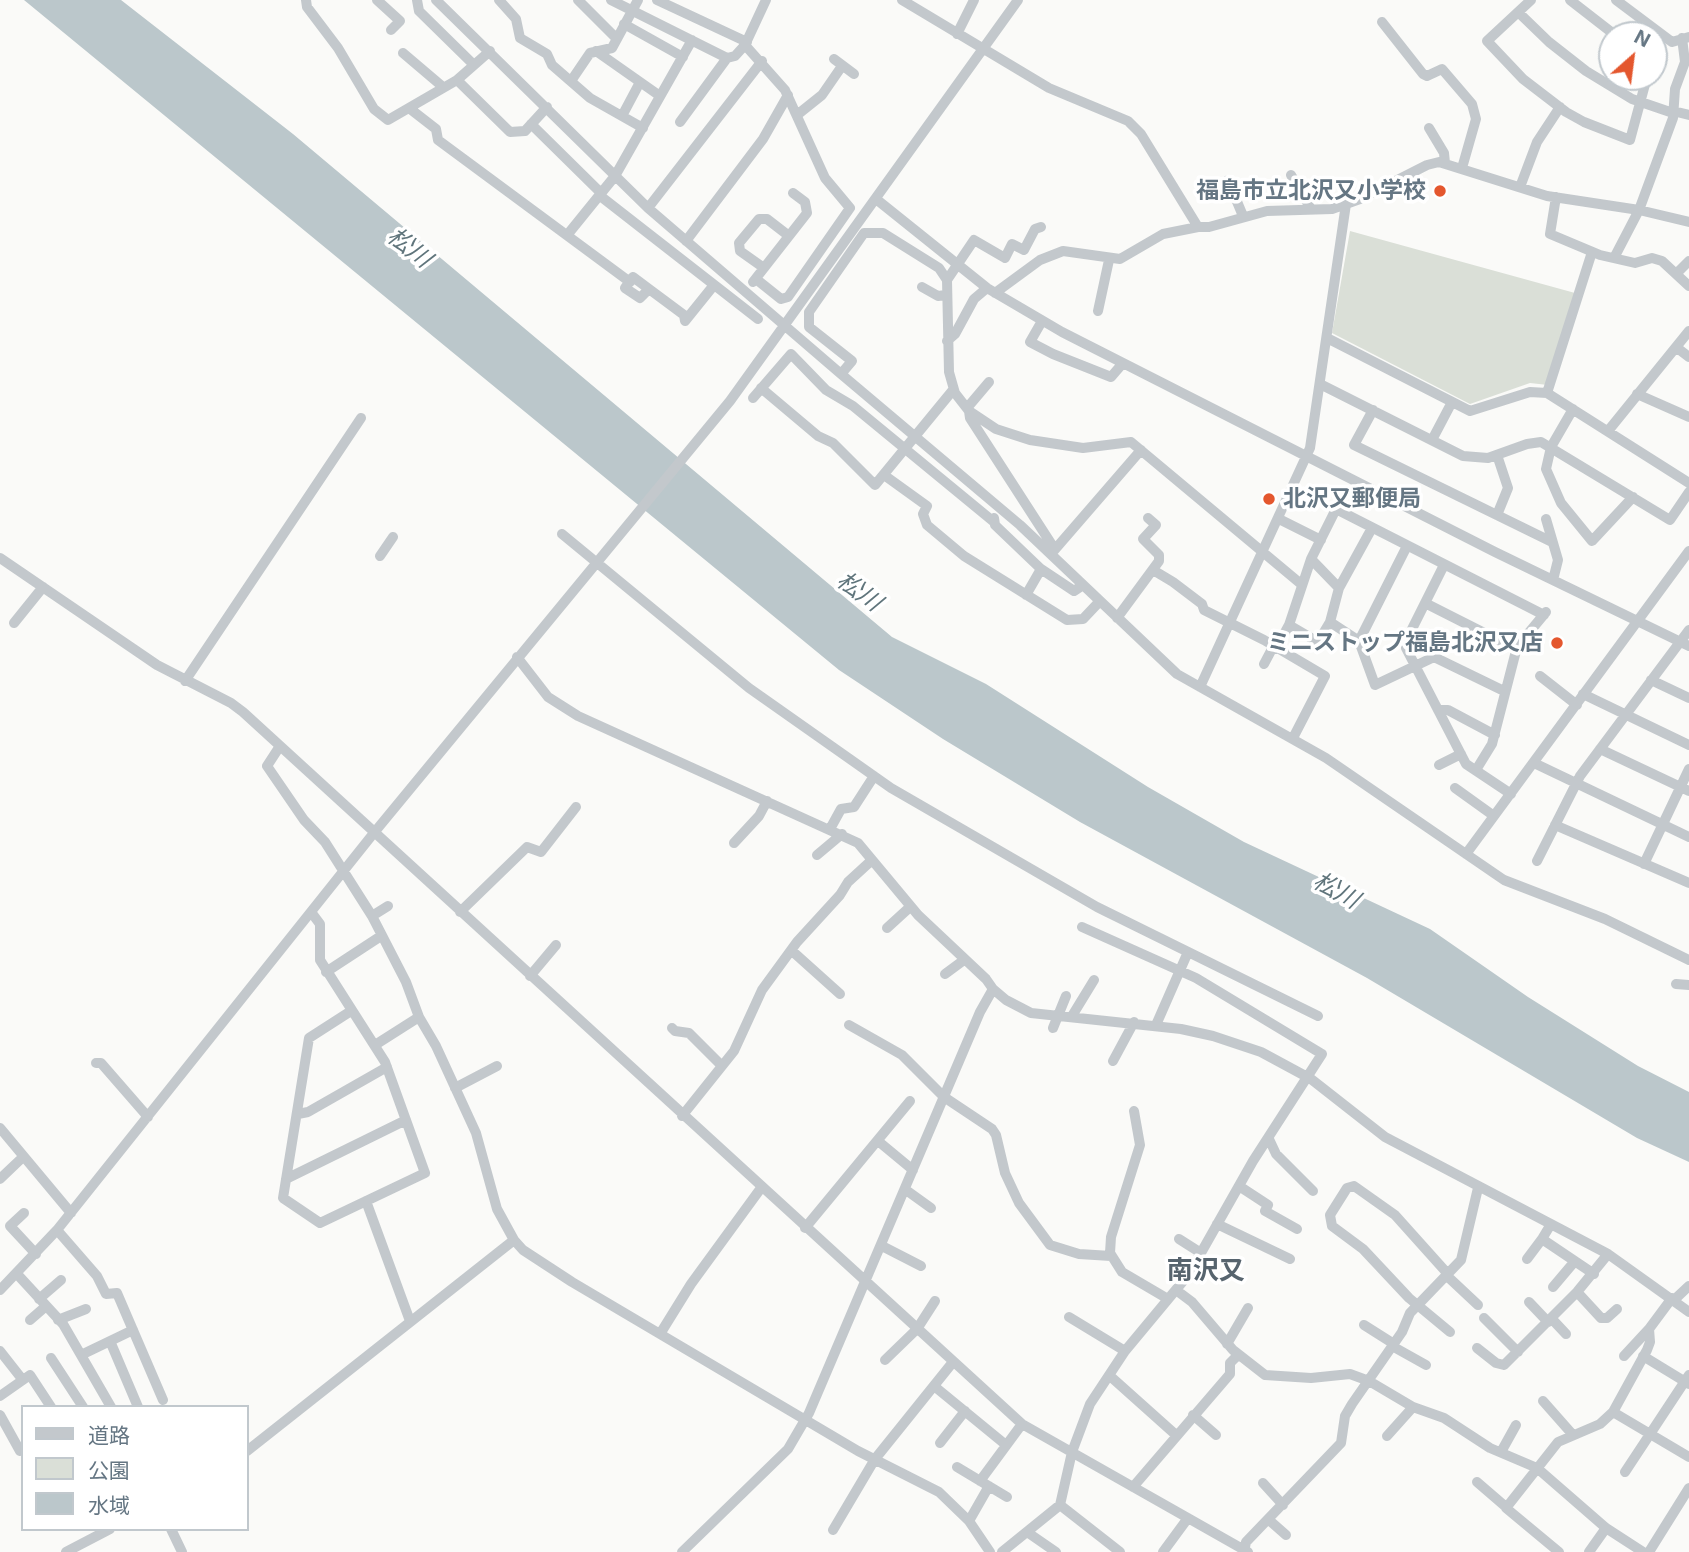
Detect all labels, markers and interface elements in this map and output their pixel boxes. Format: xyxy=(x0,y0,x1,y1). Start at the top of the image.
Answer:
north arrow xyxy=(1598,21,1668,91)
text: N xyxy=(1630,25,1654,52)
place label: 福島市立北沢又小学校 xyxy=(1196,177,1426,205)
marker: 福島市立北沢又小学校 xyxy=(1432,183,1448,199)
water label: 松川 xyxy=(381,222,437,274)
place label: 北沢又郵便局 xyxy=(1283,485,1421,513)
marker: 北沢又郵便局 xyxy=(1261,491,1277,507)
water label: 松川 xyxy=(831,566,887,618)
place label: ミニストップ福島北沢又店 xyxy=(1267,629,1543,657)
marker: ミニストップ福島北沢又店 xyxy=(1549,635,1565,651)
water label: 松川 xyxy=(1308,867,1364,915)
district label: 南沢又 xyxy=(1167,1255,1245,1287)
legend xyxy=(21,1405,248,1531)
text: 道路 xyxy=(88,1423,130,1448)
text: 公園 xyxy=(88,1458,130,1483)
text: 水域 xyxy=(88,1493,130,1518)

